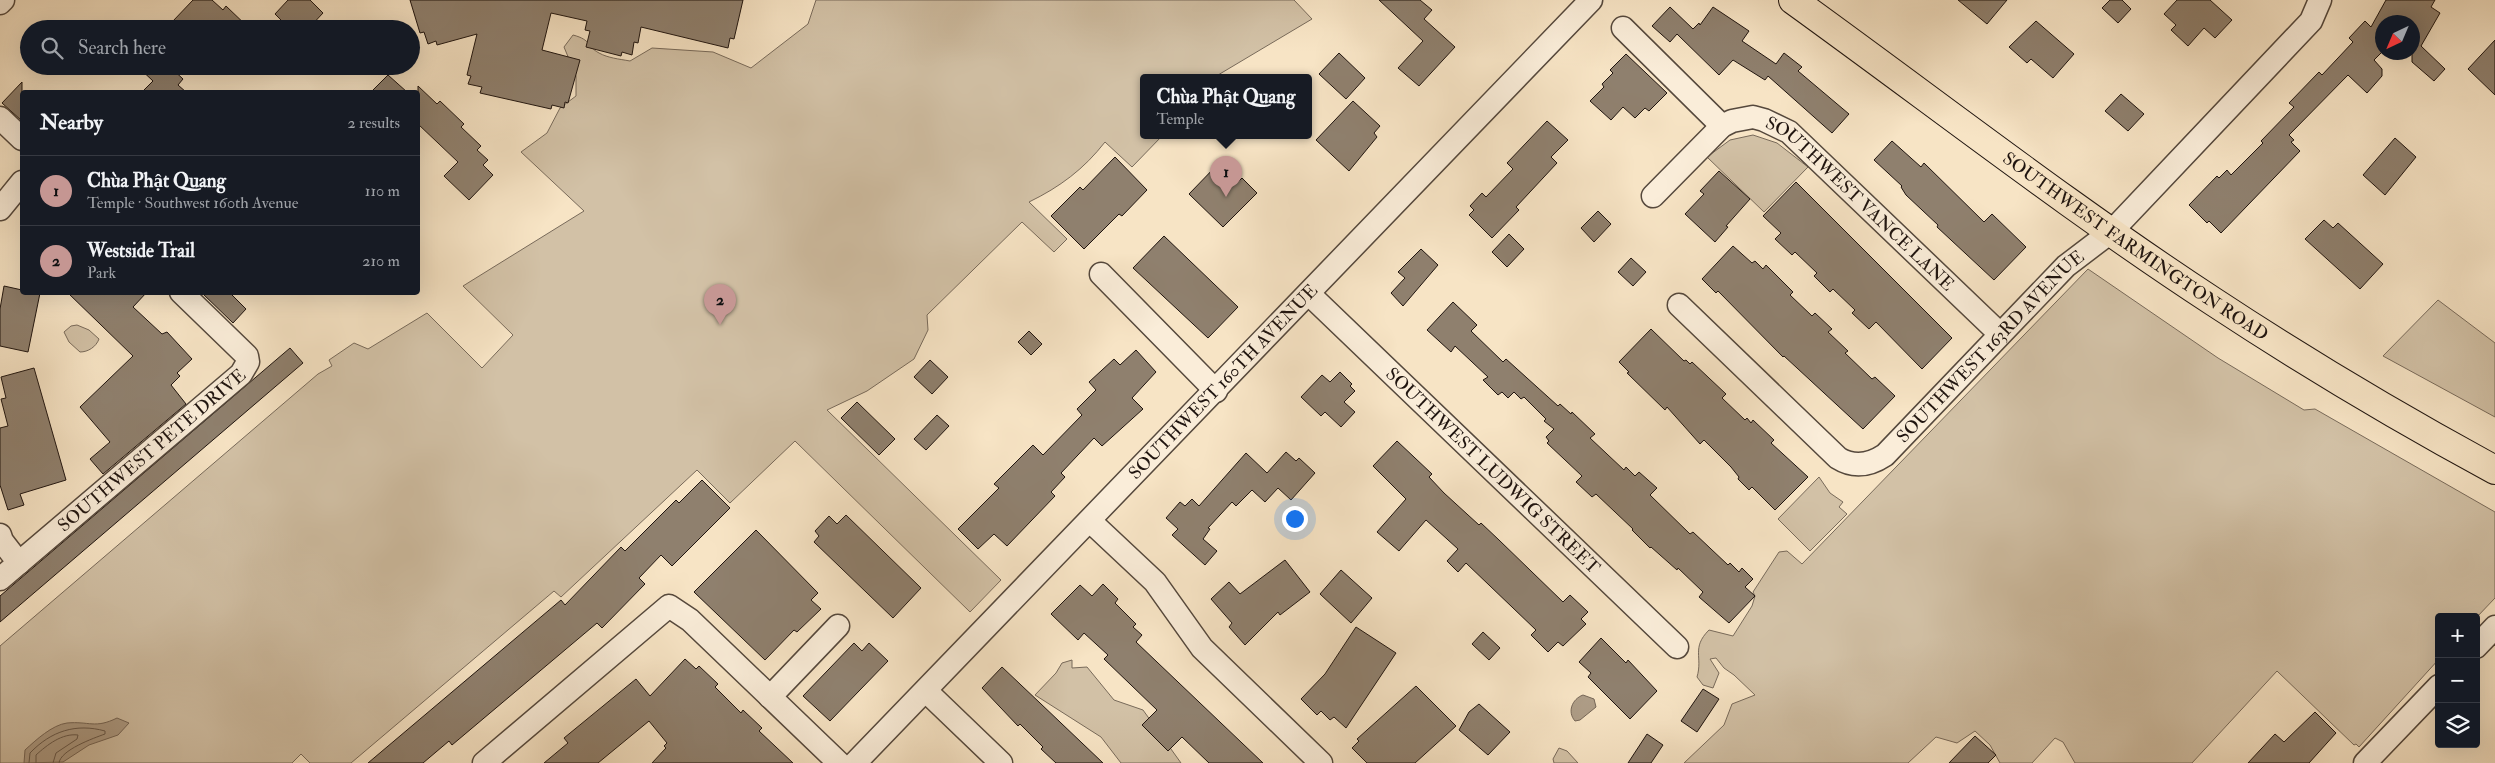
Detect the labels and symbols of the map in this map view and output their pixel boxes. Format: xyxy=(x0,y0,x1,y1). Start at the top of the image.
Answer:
north arrow xyxy=(2375,15,2420,60)
street label: SOUTHWEST VANCE LANE xyxy=(1762,111,1959,296)
street label: SOUTHWEST FARMINGTON ROAD xyxy=(1998,147,2273,346)
pin: 1 xyxy=(1210,156,1242,197)
street label: SOUTHWEST 163RD AVENUE xyxy=(1892,245,2089,448)
street label: SOUTHWEST 160TH AVENUE xyxy=(1124,279,1323,485)
pin: 2 xyxy=(704,284,736,325)
street label: SOUTHWEST LUDWIG STREET xyxy=(1381,363,1605,579)
street label: SOUTHWEST PETE DRIVE xyxy=(53,364,251,537)
your location xyxy=(1282,506,1308,532)

